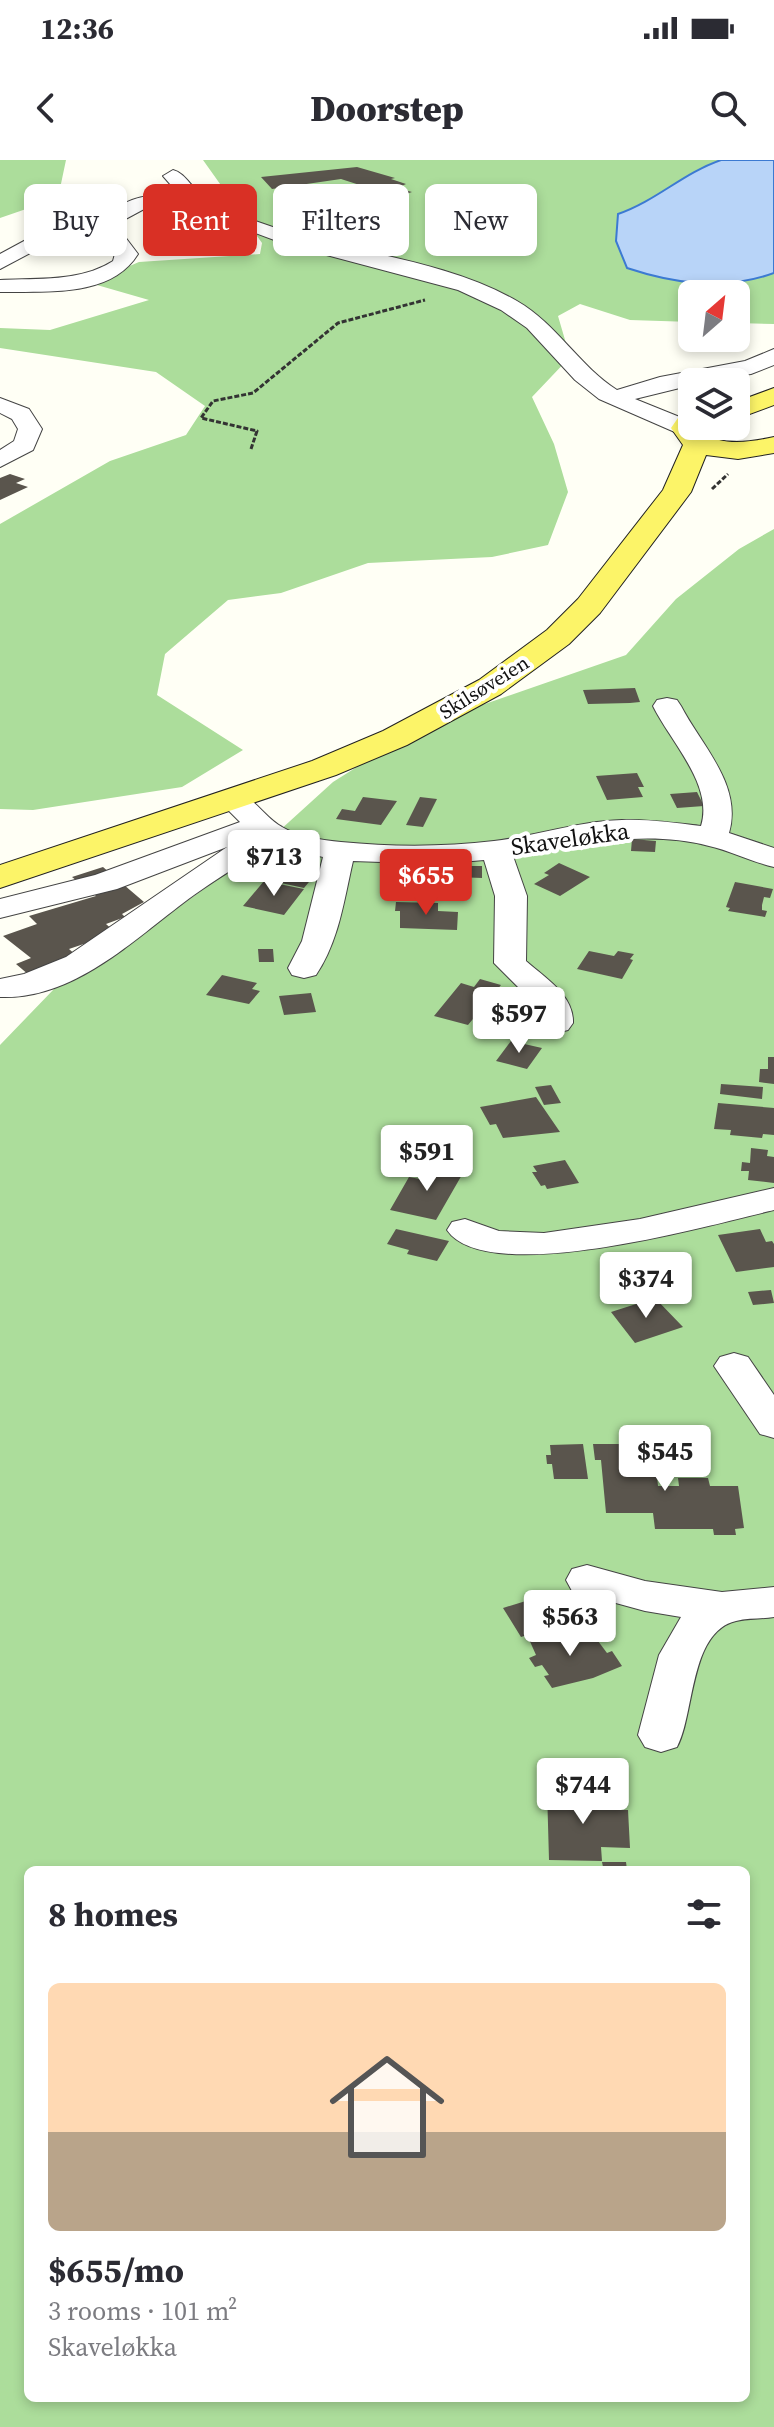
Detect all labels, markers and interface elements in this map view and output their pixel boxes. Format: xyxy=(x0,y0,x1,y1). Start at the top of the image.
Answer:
text: 12:36 xyxy=(40,8,114,49)
text: Doorstep xyxy=(310,84,464,133)
icon: back xyxy=(24,86,68,130)
icon: search xyxy=(706,86,750,130)
chip: Buy xyxy=(24,184,127,256)
chip: Rent xyxy=(143,184,257,256)
chip: Filters xyxy=(273,184,409,256)
chip: New xyxy=(425,184,537,256)
north arrow xyxy=(678,280,750,352)
map controls xyxy=(678,280,750,440)
button: layers xyxy=(678,368,750,440)
street label: Skilsøveien xyxy=(434,648,534,726)
street label: Skaveløkka xyxy=(509,814,632,863)
pin: $713 xyxy=(227,830,321,898)
text: $713 xyxy=(246,838,302,874)
pin: $655 xyxy=(379,849,473,917)
text: $655 xyxy=(398,857,454,893)
pin: $597 xyxy=(472,987,566,1055)
text: $597 xyxy=(491,995,547,1031)
pin: $591 xyxy=(380,1125,474,1193)
text: $591 xyxy=(399,1133,455,1169)
pin: $374 xyxy=(599,1252,693,1320)
text: $374 xyxy=(618,1260,674,1296)
pin: $545 xyxy=(618,1425,712,1493)
text: $545 xyxy=(637,1433,693,1469)
pin: $563 xyxy=(523,1590,617,1658)
text: $563 xyxy=(542,1598,598,1634)
pin: $744 xyxy=(536,1758,630,1826)
text: $744 xyxy=(555,1766,611,1802)
text: 8 homes xyxy=(48,1891,178,1937)
icon: filters xyxy=(682,1892,726,1936)
icon: home xyxy=(315,2035,459,2179)
text: $655/mo xyxy=(48,2247,184,2293)
text: 3 rooms · 101 m² xyxy=(48,2293,237,2329)
text: Skaveløkka xyxy=(48,2329,177,2365)

